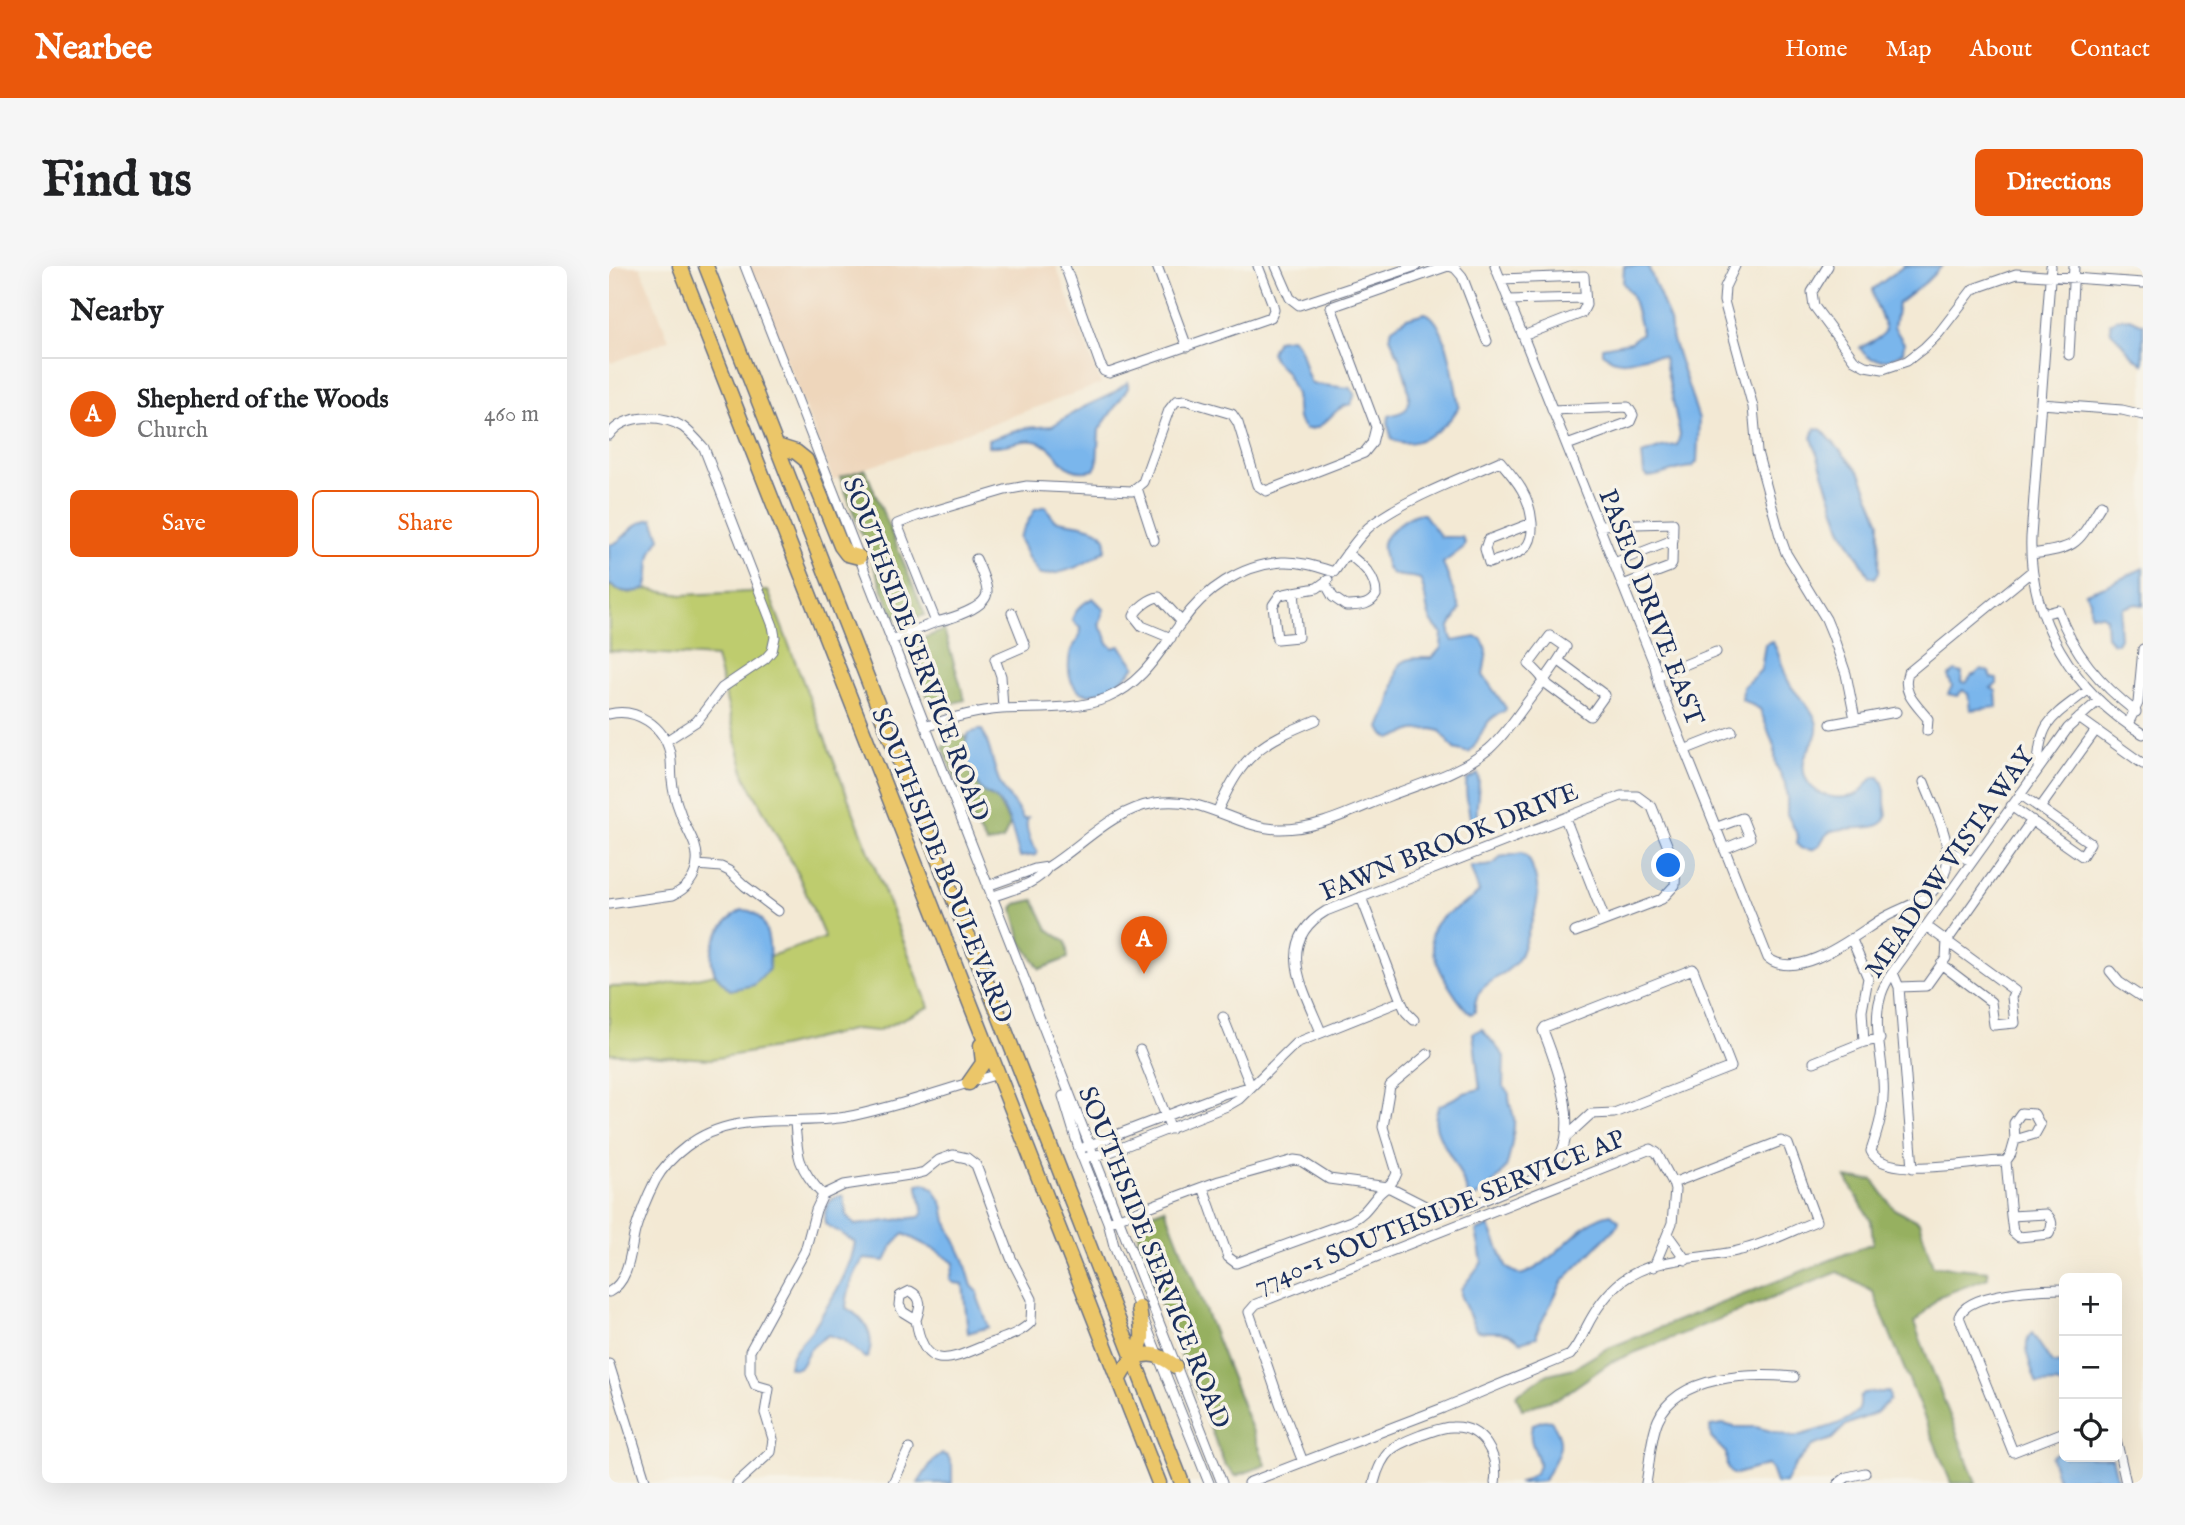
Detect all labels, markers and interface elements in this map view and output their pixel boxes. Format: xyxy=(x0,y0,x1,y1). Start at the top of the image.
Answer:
text: Nearbee xyxy=(35,28,152,70)
text: Home xyxy=(1785,34,1848,65)
text: Map xyxy=(1886,34,1932,65)
text: About xyxy=(1970,34,2032,65)
text: Contact xyxy=(2070,34,2150,65)
button: Directions xyxy=(1975,149,2143,216)
text: Find us xyxy=(42,151,192,213)
text: Nearby xyxy=(70,293,163,331)
text: Shepherd of the Woods xyxy=(137,383,389,416)
text: A xyxy=(85,400,101,429)
text: 460 m xyxy=(484,400,539,429)
text: Church xyxy=(137,416,208,445)
street label: SOUTHSIDE SERVICE ROAD xyxy=(835,473,997,826)
street label: PASEO DRIVE EAST xyxy=(1590,485,1711,730)
button: Save xyxy=(70,490,298,557)
button: Share xyxy=(312,490,539,557)
street label: SOUTHSIDE BOULEVARD xyxy=(863,703,1020,1028)
street label: MEADOW VISTA WAY xyxy=(1858,740,2043,985)
street label: FAWN BROOK DRIVE xyxy=(1316,776,1583,909)
your location xyxy=(1651,848,1685,882)
pin: A xyxy=(1121,916,1167,974)
street label: SOUTHSIDE SERVICE ROAD xyxy=(1070,1082,1237,1433)
street label: 7740-1 SOUTHSIDE SERVICE AP xyxy=(1249,1123,1630,1302)
map controls xyxy=(2059,1273,2122,1462)
button: + xyxy=(2059,1273,2122,1336)
button: − xyxy=(2059,1336,2122,1399)
button: locate xyxy=(2059,1399,2122,1462)

